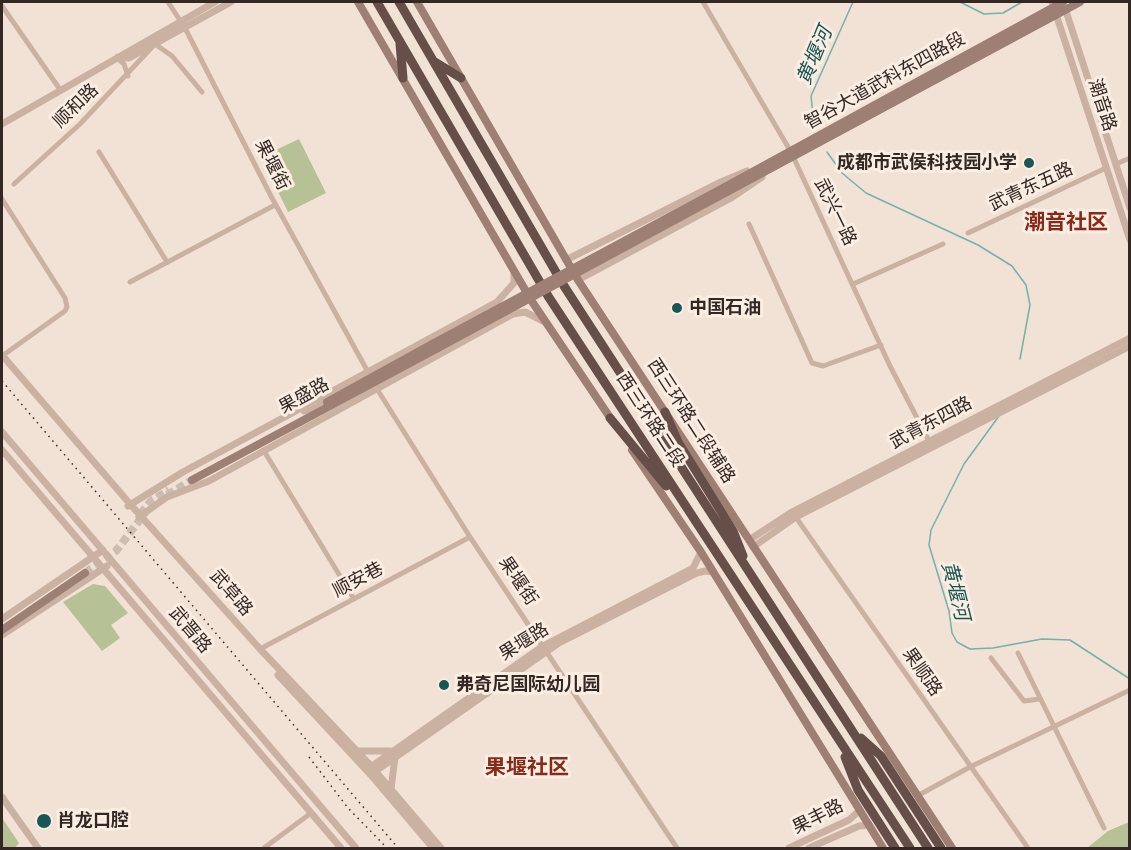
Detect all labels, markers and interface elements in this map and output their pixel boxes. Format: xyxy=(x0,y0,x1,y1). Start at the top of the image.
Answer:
water label: 黄堰河 xyxy=(792,24,838,88)
street label: 智谷大道武科东四路段 xyxy=(801,28,969,134)
street label: 潮音路 xyxy=(1083,76,1121,134)
street label: 顺和路 xyxy=(49,79,103,133)
street label: 果堰街 xyxy=(250,136,294,194)
place label: 成都市武侯科技园小学 xyxy=(837,152,1017,174)
marker: 成都市武侯科技园小学 xyxy=(1022,156,1036,170)
street label: 武青东五路 xyxy=(986,158,1076,216)
street label: 武兴一路 xyxy=(810,175,860,249)
district label: 潮音社区 xyxy=(1024,210,1108,236)
place label: 中国石油 xyxy=(689,297,761,319)
marker: 中国石油 xyxy=(670,301,684,315)
street label: 西三环路二段辅路 xyxy=(643,355,739,487)
street label: 西三环路二段 xyxy=(612,369,688,471)
street label: 果盛路 xyxy=(275,373,333,419)
street label: 武青东四路 xyxy=(886,392,976,454)
street label: 果堰街 xyxy=(494,553,542,609)
street label: 顺安巷 xyxy=(329,558,387,602)
water label: 黄堰河 xyxy=(936,559,974,623)
street label: 武草路 xyxy=(205,566,257,620)
street label: 武晋路 xyxy=(164,602,216,658)
street label: 果堰路 xyxy=(495,619,553,665)
street label: 果顺路 xyxy=(898,644,946,700)
place label: 弗奇尼国际幼儿园 xyxy=(456,674,600,696)
marker: 弗奇尼国际幼儿园 xyxy=(437,678,451,692)
district label: 果堰社区 xyxy=(485,755,569,781)
street label: 果丰路 xyxy=(789,795,847,839)
place label: 肖龙口腔 xyxy=(57,810,129,832)
marker: 肖龙口腔 xyxy=(35,812,53,830)

